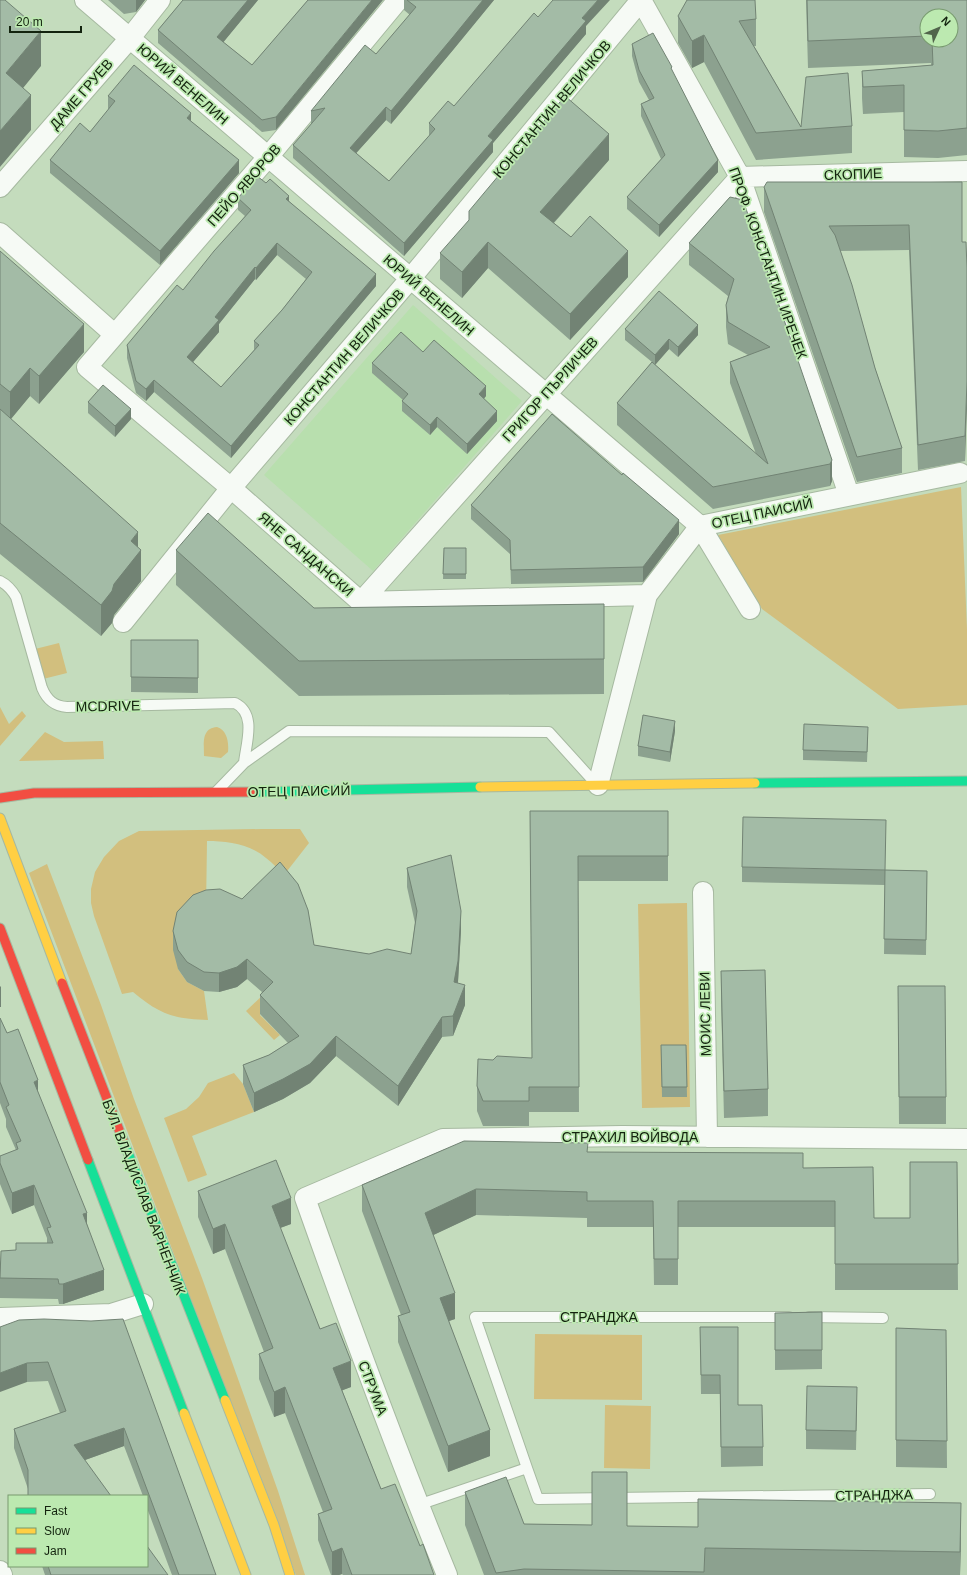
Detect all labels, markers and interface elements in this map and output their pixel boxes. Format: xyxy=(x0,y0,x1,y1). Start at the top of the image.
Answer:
scale bar xyxy=(10,8,81,34)
north arrow xyxy=(919,8,959,48)
text: N xyxy=(939,14,953,28)
text: 20 m xyxy=(16,15,43,29)
street label: КОНСТАНТИН ВЕЛИЧКОВ xyxy=(490,37,614,181)
street label: ЮРИЙ ВЕНЕЛИН xyxy=(134,39,232,128)
street label: ДАМЕ ГРУЕВ xyxy=(46,56,116,132)
street label: ПЕЙО ЯВОРОВ xyxy=(203,140,284,229)
street label: ПРОФ. КОНСТАНТИН ИРЕЧЕК xyxy=(726,165,810,362)
street label: СКОПИЕ xyxy=(824,165,882,183)
street label: ЮРИЙ ВЕНЕЛИН xyxy=(380,250,478,339)
street label: КОНСТАНТИН ВЕЛИЧКОВ xyxy=(281,286,407,428)
street label: ГРИГОР ПЪРЛИЧЕВ xyxy=(499,334,601,444)
street label: ОТЕЦ ПАИСИЙ xyxy=(710,494,814,532)
street label: ЯНЕ САНДАНСКИ xyxy=(255,509,357,599)
street label: MCDRIVE xyxy=(76,697,140,715)
street label: ОТЕЦ ПАИСИЙ xyxy=(247,781,350,800)
street label: МОИС ЛЕВИ xyxy=(696,972,714,1056)
street label: БУЛ. ВЛАДИСЛАВ ВАРНЕНЧИК xyxy=(99,1097,189,1298)
street label: СТРАХИЛ ВОЙВОДА xyxy=(562,1128,699,1145)
street label: СТРАНДЖА xyxy=(560,1309,639,1325)
street label: СТРУМА xyxy=(355,1358,391,1418)
street label: СТРАНДЖА xyxy=(835,1486,914,1504)
legend xyxy=(8,1495,148,1567)
text: Fast xyxy=(44,1504,68,1518)
text: Slow xyxy=(44,1524,70,1538)
text: Jam xyxy=(44,1544,67,1558)

